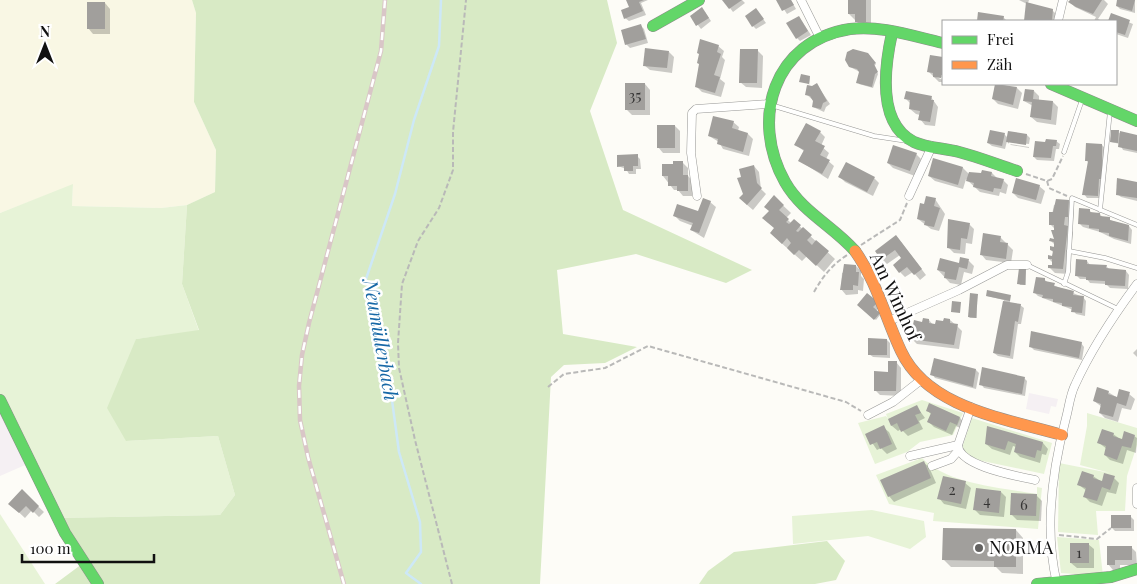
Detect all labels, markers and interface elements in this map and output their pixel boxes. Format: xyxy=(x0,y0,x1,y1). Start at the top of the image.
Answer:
north arrow xyxy=(20,20,70,70)
legend xyxy=(942,20,1117,85)
text: N xyxy=(40,22,50,41)
text: Frei xyxy=(987,29,1015,49)
text: Zäh xyxy=(987,54,1012,74)
house number: 35 xyxy=(629,85,642,105)
street label: Am Wimhof xyxy=(865,248,928,346)
water label: Neumüllerbach xyxy=(358,275,405,403)
house number: 2 xyxy=(948,479,956,499)
house number: 4 xyxy=(983,490,991,510)
house number: 6 xyxy=(1020,494,1028,514)
scale bar xyxy=(22,532,155,564)
place label: NORMA xyxy=(989,535,1054,559)
text: 100 m xyxy=(30,538,71,558)
marker: NORMA xyxy=(973,542,985,554)
house number: 1 xyxy=(1076,542,1082,562)

